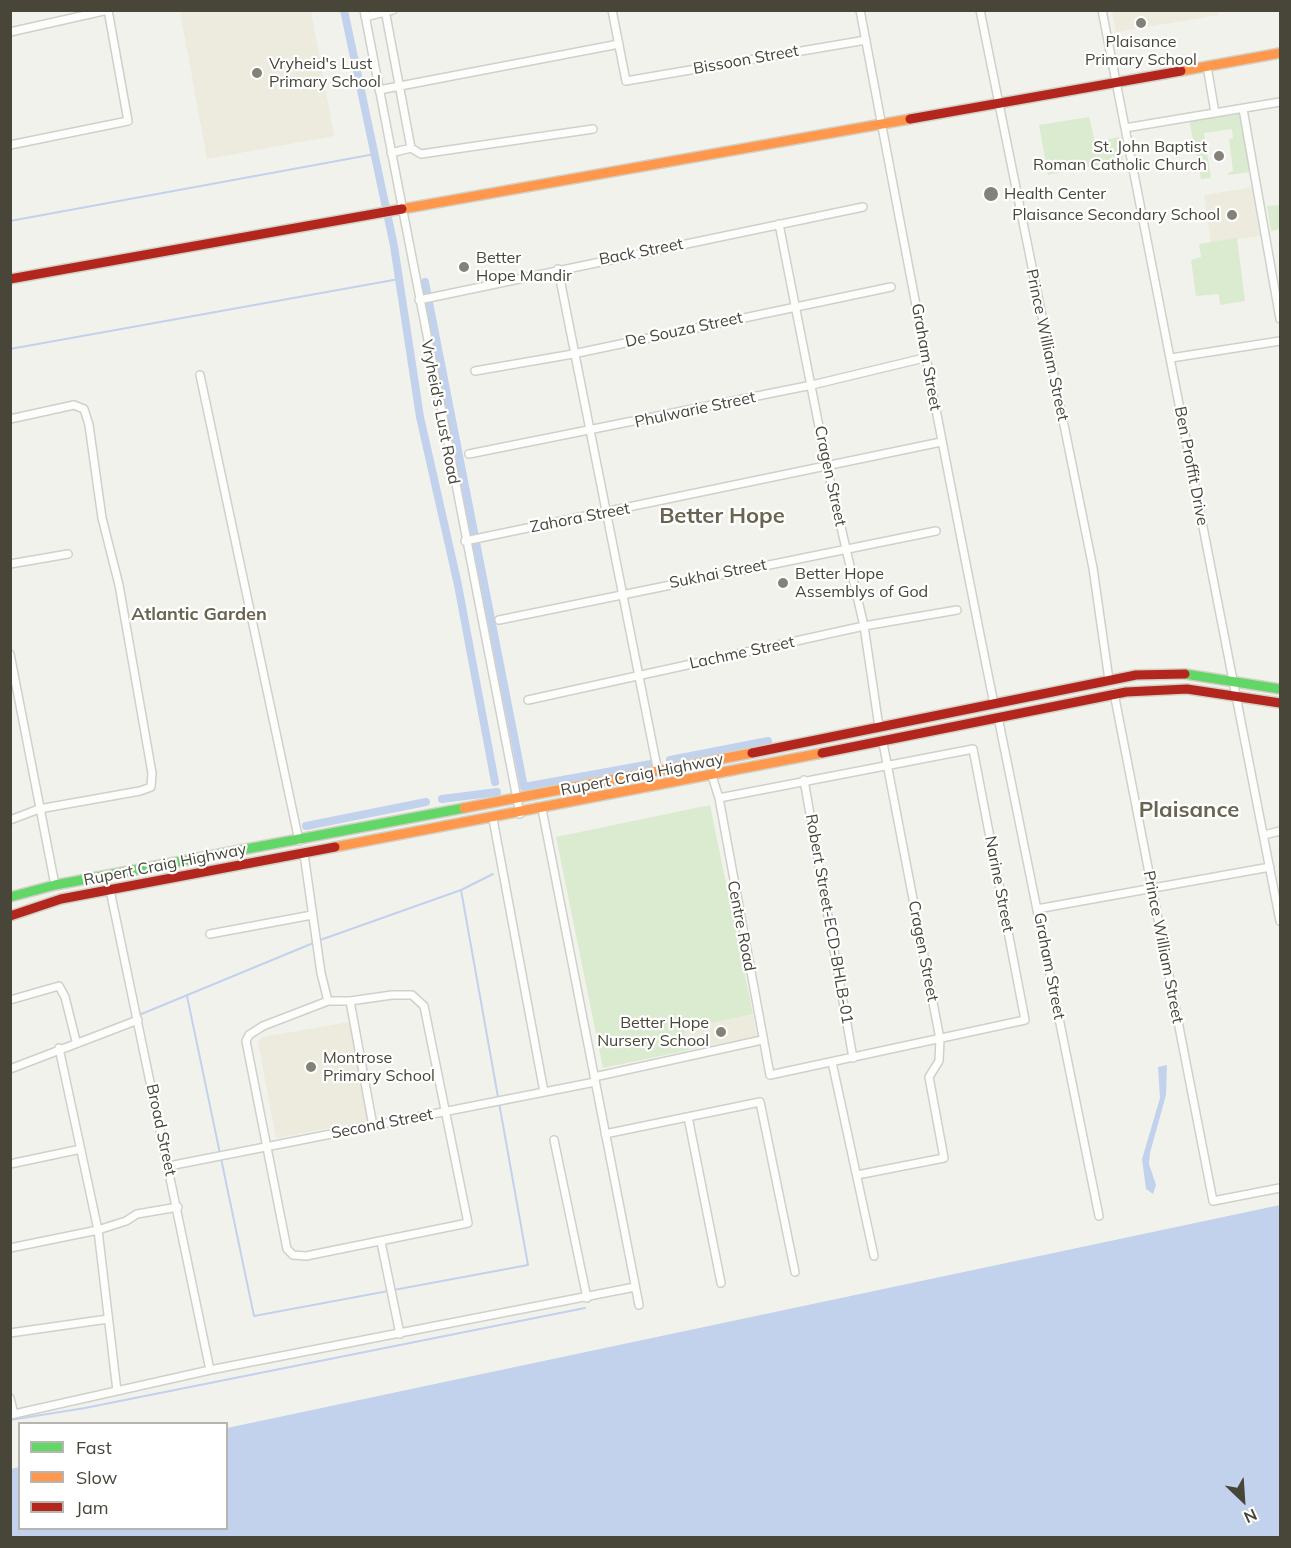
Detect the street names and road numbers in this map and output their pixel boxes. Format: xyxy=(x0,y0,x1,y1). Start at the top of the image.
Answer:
street label: Bissoon Street xyxy=(692,41,800,79)
street label: Back Street xyxy=(597,234,685,270)
street label: Prince William Street xyxy=(1021,267,1073,423)
street label: Graham Street xyxy=(907,302,945,412)
street label: De Souza Street xyxy=(624,308,744,352)
street label: Vryheid's Lust Road xyxy=(417,338,463,486)
street label: Phulwarie Street xyxy=(633,388,757,432)
street label: Ben Proffit Drive xyxy=(1170,405,1212,527)
street label: Cragen Street xyxy=(810,424,850,528)
street label: Zahora Street xyxy=(528,499,632,537)
street label: Sukhai Street xyxy=(668,555,768,593)
street label: Lachme Street xyxy=(688,633,796,673)
street label: Rupert Craig Highway xyxy=(559,750,725,800)
street label: Robert Street-ECD-BHLB-01 xyxy=(801,812,857,1026)
street label: Narine Street xyxy=(980,834,1018,934)
street label: Rupert Craig Highway xyxy=(82,840,248,890)
street label: Prince William Street xyxy=(1139,869,1187,1025)
street label: Centre Road xyxy=(723,879,759,973)
street label: Cragen Street xyxy=(904,899,942,1003)
street label: Graham Street xyxy=(1029,911,1069,1021)
street label: Broad Street xyxy=(142,1082,180,1178)
street label: Second Street xyxy=(330,1105,434,1143)

